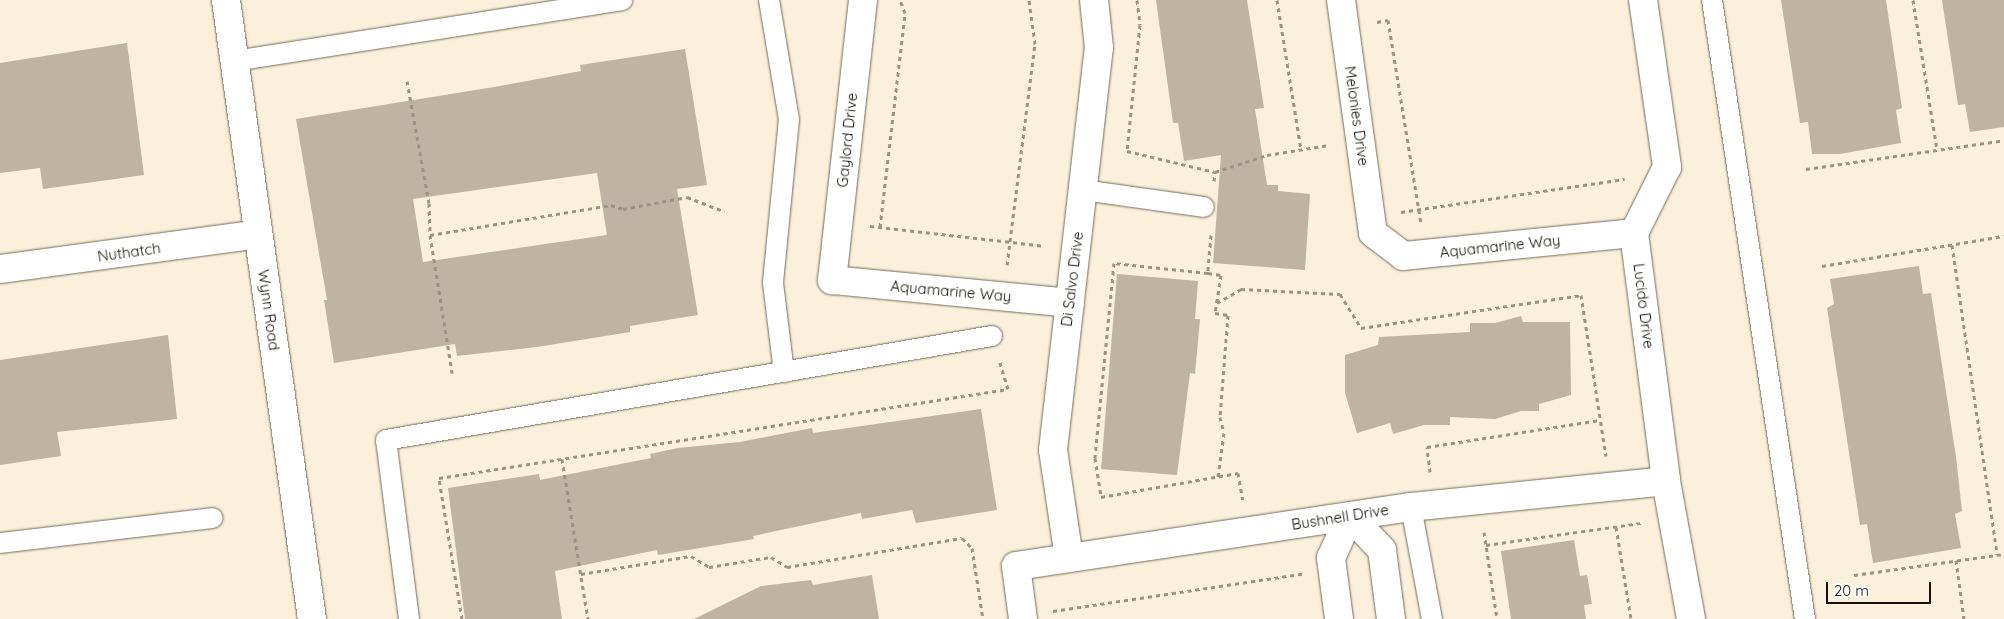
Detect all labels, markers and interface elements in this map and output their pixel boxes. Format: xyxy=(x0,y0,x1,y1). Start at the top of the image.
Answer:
street label: Melonies Drive xyxy=(1341,65,1373,167)
street label: Gaylord Drive xyxy=(833,92,861,188)
street label: Di Salvo Drive xyxy=(1057,230,1087,328)
street label: Aquamarine Way xyxy=(1439,231,1561,261)
street label: Nuthatch xyxy=(96,239,162,265)
street label: Lucido Drive xyxy=(1630,262,1658,350)
street label: Wynn Road xyxy=(254,268,284,352)
street label: Aquamarine Way xyxy=(890,277,1012,305)
street label: Bushnell Drive xyxy=(1290,500,1390,534)
scale bar xyxy=(1829,572,1934,604)
text: 20 m xyxy=(1834,581,1869,600)

